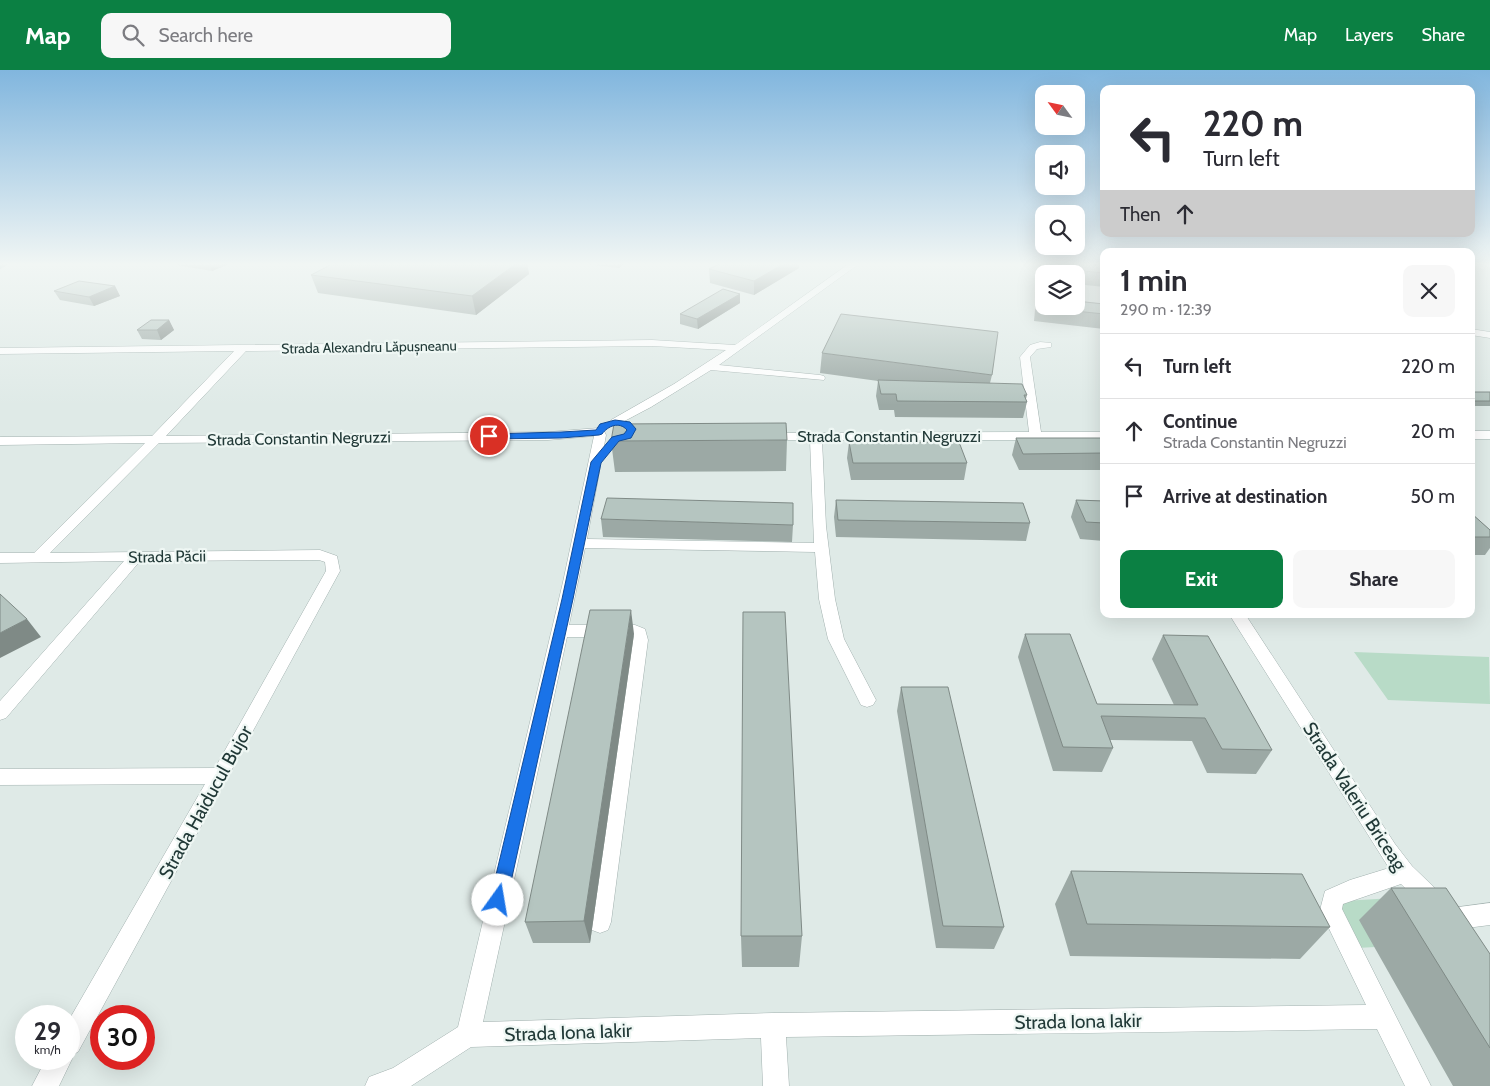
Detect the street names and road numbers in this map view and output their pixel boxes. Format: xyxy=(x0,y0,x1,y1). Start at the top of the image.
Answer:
street label: Strada Alexandru Lăpușneanu xyxy=(281,336,457,358)
street label: Strada Constantin Negruzzi xyxy=(207,427,391,450)
street label: Strada Constantin Negruzzi xyxy=(797,427,981,446)
street label: Strada Păcii xyxy=(128,546,206,567)
street label: Strada Valeriu Briceag xyxy=(1298,718,1412,875)
street label: Strada Haiducul Bujor xyxy=(154,721,257,883)
street label: Strada Iona Iakir xyxy=(1014,1009,1142,1034)
street label: Strada Iona Iakir xyxy=(504,1019,632,1046)

